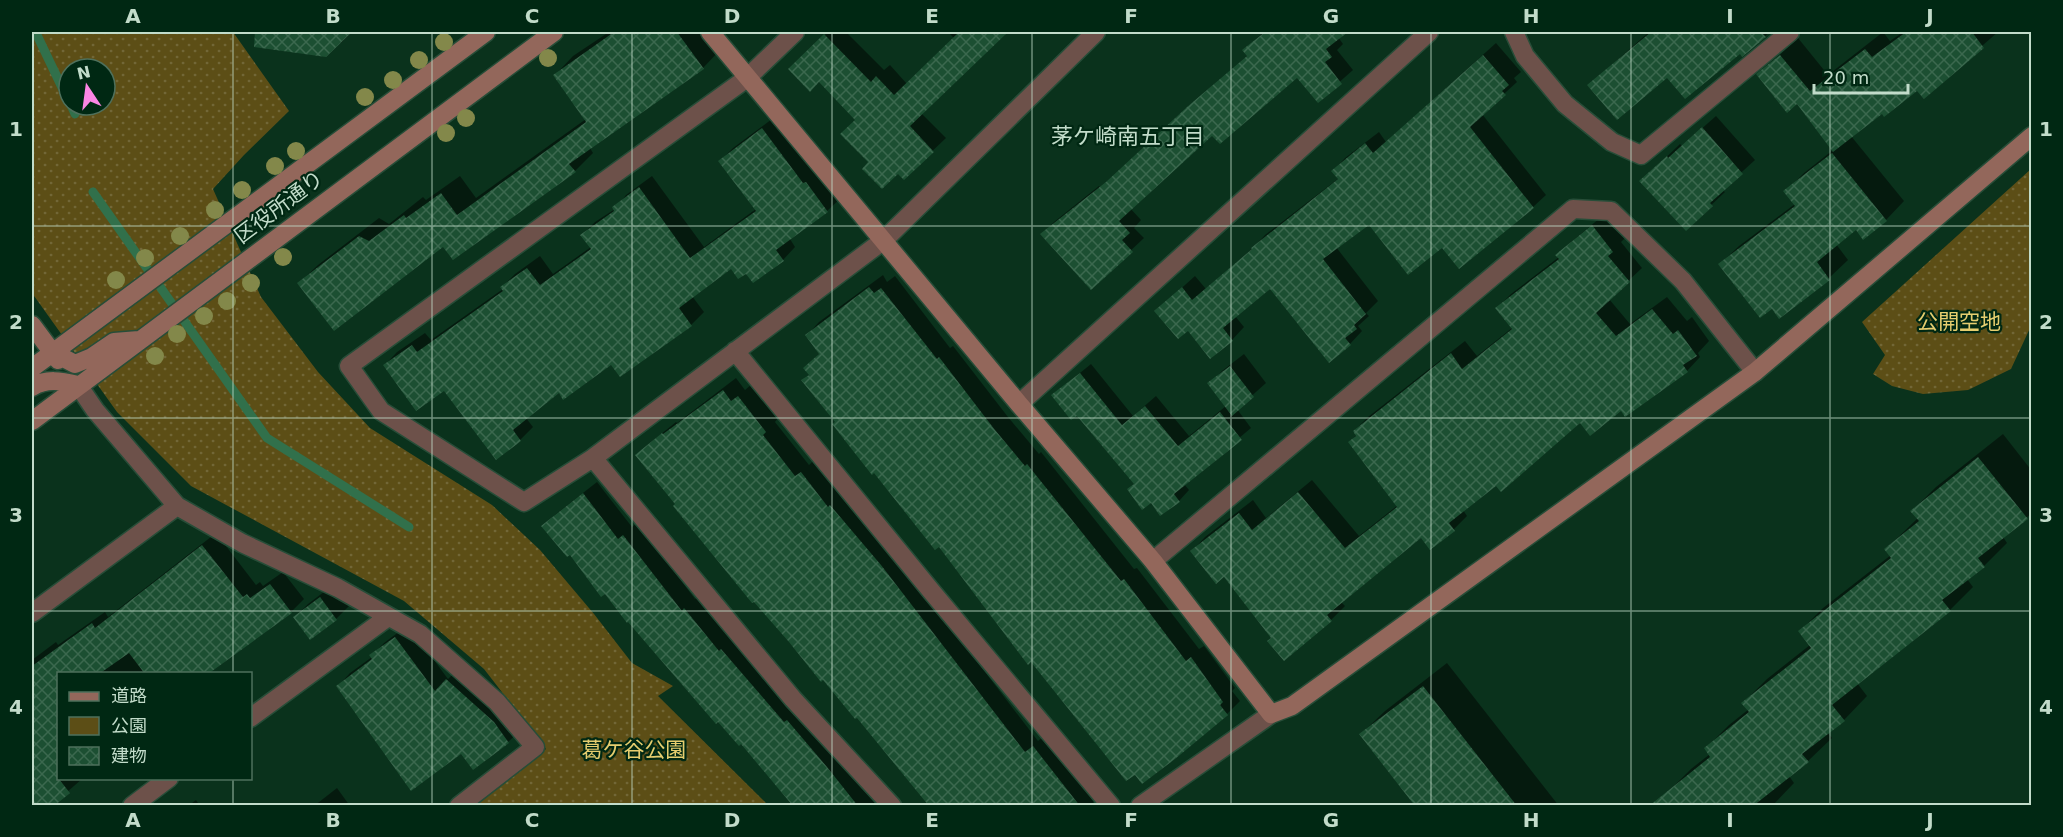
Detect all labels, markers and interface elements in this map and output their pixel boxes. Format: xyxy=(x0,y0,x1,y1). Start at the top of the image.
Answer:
text: A xyxy=(125,4,141,28)
text: B xyxy=(325,4,341,28)
text: C xyxy=(525,4,539,28)
text: D xyxy=(724,4,740,28)
text: E xyxy=(925,4,939,28)
text: F xyxy=(1124,4,1138,28)
text: G xyxy=(1323,4,1339,28)
text: H xyxy=(1523,4,1539,28)
text: I xyxy=(1726,4,1734,28)
text: J xyxy=(1924,4,1934,28)
north arrow xyxy=(57,57,117,117)
scale bar xyxy=(1814,57,1908,95)
text: N xyxy=(75,62,92,84)
text: 20 m xyxy=(1823,67,1869,88)
text: 1 xyxy=(9,117,23,141)
text: 1 xyxy=(2039,117,2053,141)
district label: 茅ケ崎南五丁目 xyxy=(1051,124,1205,149)
street label: 区役所通り xyxy=(230,166,328,248)
text: 2 xyxy=(9,310,23,334)
park label: 公開空地 xyxy=(1917,310,2001,334)
text: 2 xyxy=(2039,310,2053,334)
text: 3 xyxy=(9,503,23,527)
text: 3 xyxy=(2039,503,2053,527)
legend xyxy=(57,672,252,780)
text: 道路 xyxy=(111,685,147,706)
text: 4 xyxy=(9,695,23,719)
text: 4 xyxy=(2039,695,2053,719)
text: 公園 xyxy=(111,715,147,736)
park label: 葛ケ谷公園 xyxy=(582,738,687,762)
text: 建物 xyxy=(111,745,147,766)
text: A xyxy=(125,808,141,832)
text: B xyxy=(325,808,341,832)
text: C xyxy=(525,808,539,832)
text: D xyxy=(724,808,740,832)
text: E xyxy=(925,808,939,832)
text: F xyxy=(1124,808,1138,832)
text: G xyxy=(1323,808,1339,832)
text: H xyxy=(1523,808,1539,832)
text: I xyxy=(1726,808,1734,832)
text: J xyxy=(1924,808,1934,832)

